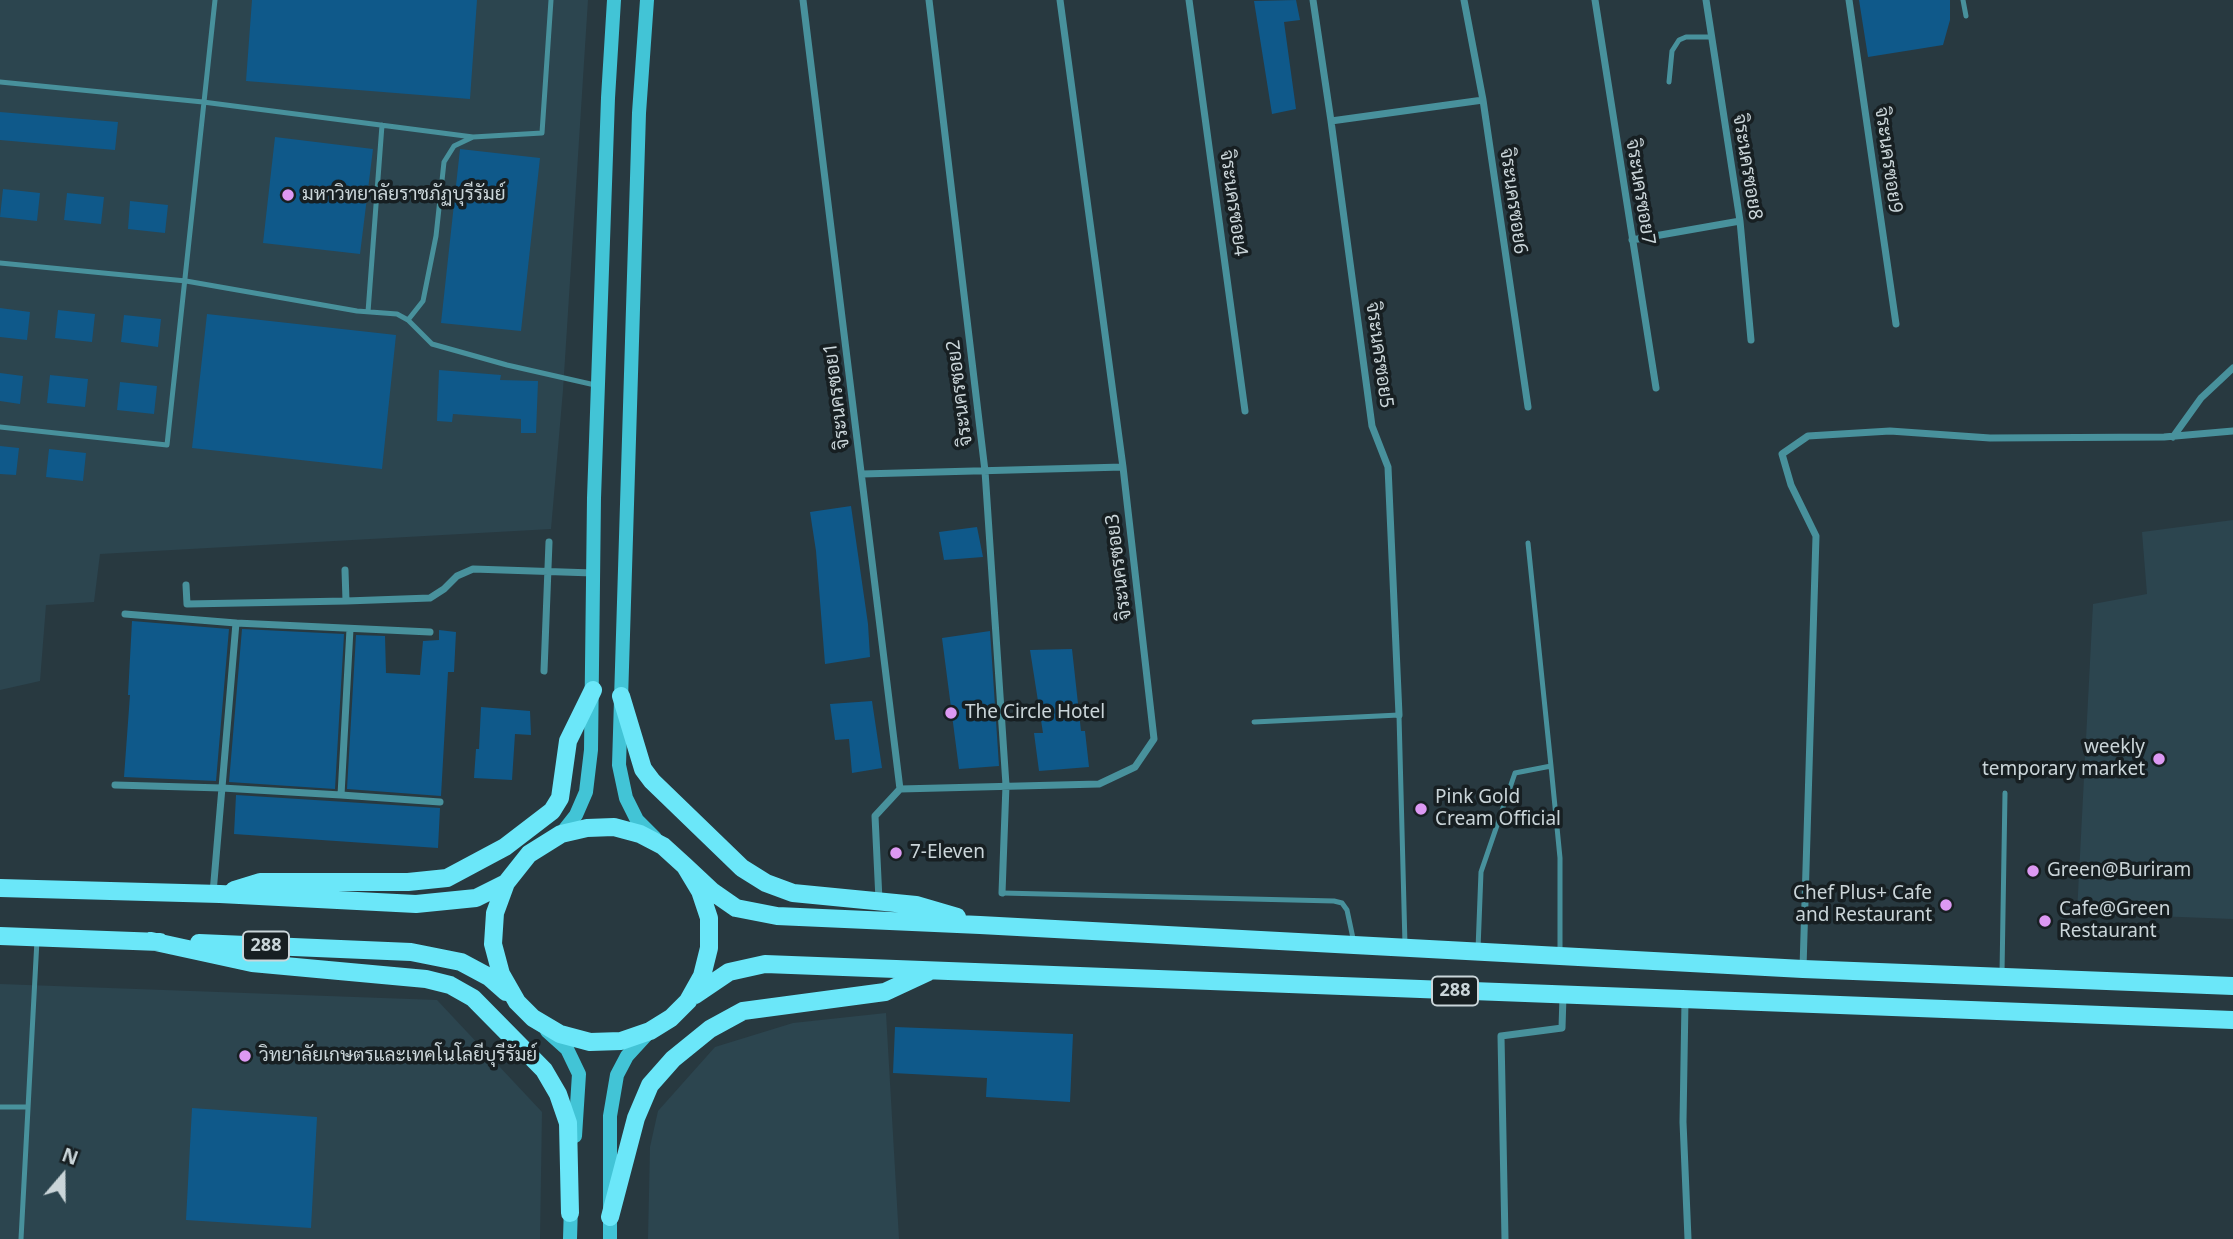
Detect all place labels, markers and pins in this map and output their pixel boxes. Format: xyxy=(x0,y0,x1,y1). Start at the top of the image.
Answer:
place label: มหาวิทยาลัยราชภัฏบุรีรัมย์ xyxy=(302,184,506,206)
marker: มหาวิทยาลัยราชภัฏบุรีรัมย์ xyxy=(280,187,296,203)
place label: The Circle Hotel xyxy=(965,702,1105,724)
marker: The Circle Hotel xyxy=(943,705,959,721)
place label: weekly temporary market xyxy=(1982,737,2145,781)
marker: weekly temporary market xyxy=(2151,751,2167,767)
place label: Pink Gold Cream Official xyxy=(1435,787,1561,831)
marker: Pink Gold Cream Official xyxy=(1413,801,1429,817)
place label: 7-Eleven xyxy=(910,842,985,864)
marker: 7-Eleven xyxy=(888,845,904,861)
place label: Green@Buriram xyxy=(2047,860,2191,882)
marker: Green@Buriram xyxy=(2025,863,2041,879)
place label: Chef Plus+ Cafe and Restaurant xyxy=(1793,883,1932,927)
marker: Chef Plus+ Cafe and Restaurant xyxy=(1938,897,1954,913)
place label: Cafe@Green Restaurant xyxy=(2059,899,2170,943)
marker: Cafe@Green Restaurant xyxy=(2037,913,2053,929)
place label: วิทยาลัยเกษตรและเทคโนโลยีบุรีรัมย์ xyxy=(259,1045,537,1067)
marker: วิทยาลัยเกษตรและเทคโนโลยีบุรีรัมย์ xyxy=(237,1048,253,1064)

